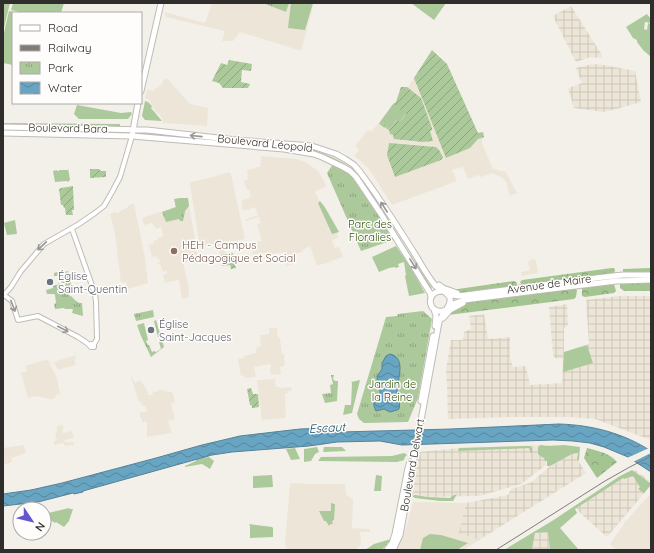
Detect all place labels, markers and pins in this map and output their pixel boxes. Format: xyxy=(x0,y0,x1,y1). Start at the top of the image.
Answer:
place label: HEH - Campus Pédagogique et Social xyxy=(182,238,296,265)
marker: HEH - Campus Pédagogique et Social xyxy=(169,246,179,256)
place label: Église Saint-Quentin xyxy=(58,269,127,296)
marker: Église Saint-Quentin xyxy=(45,277,55,287)
place label: Église Saint-Jacques xyxy=(159,317,232,344)
marker: Église Saint-Jacques xyxy=(146,325,156,335)

